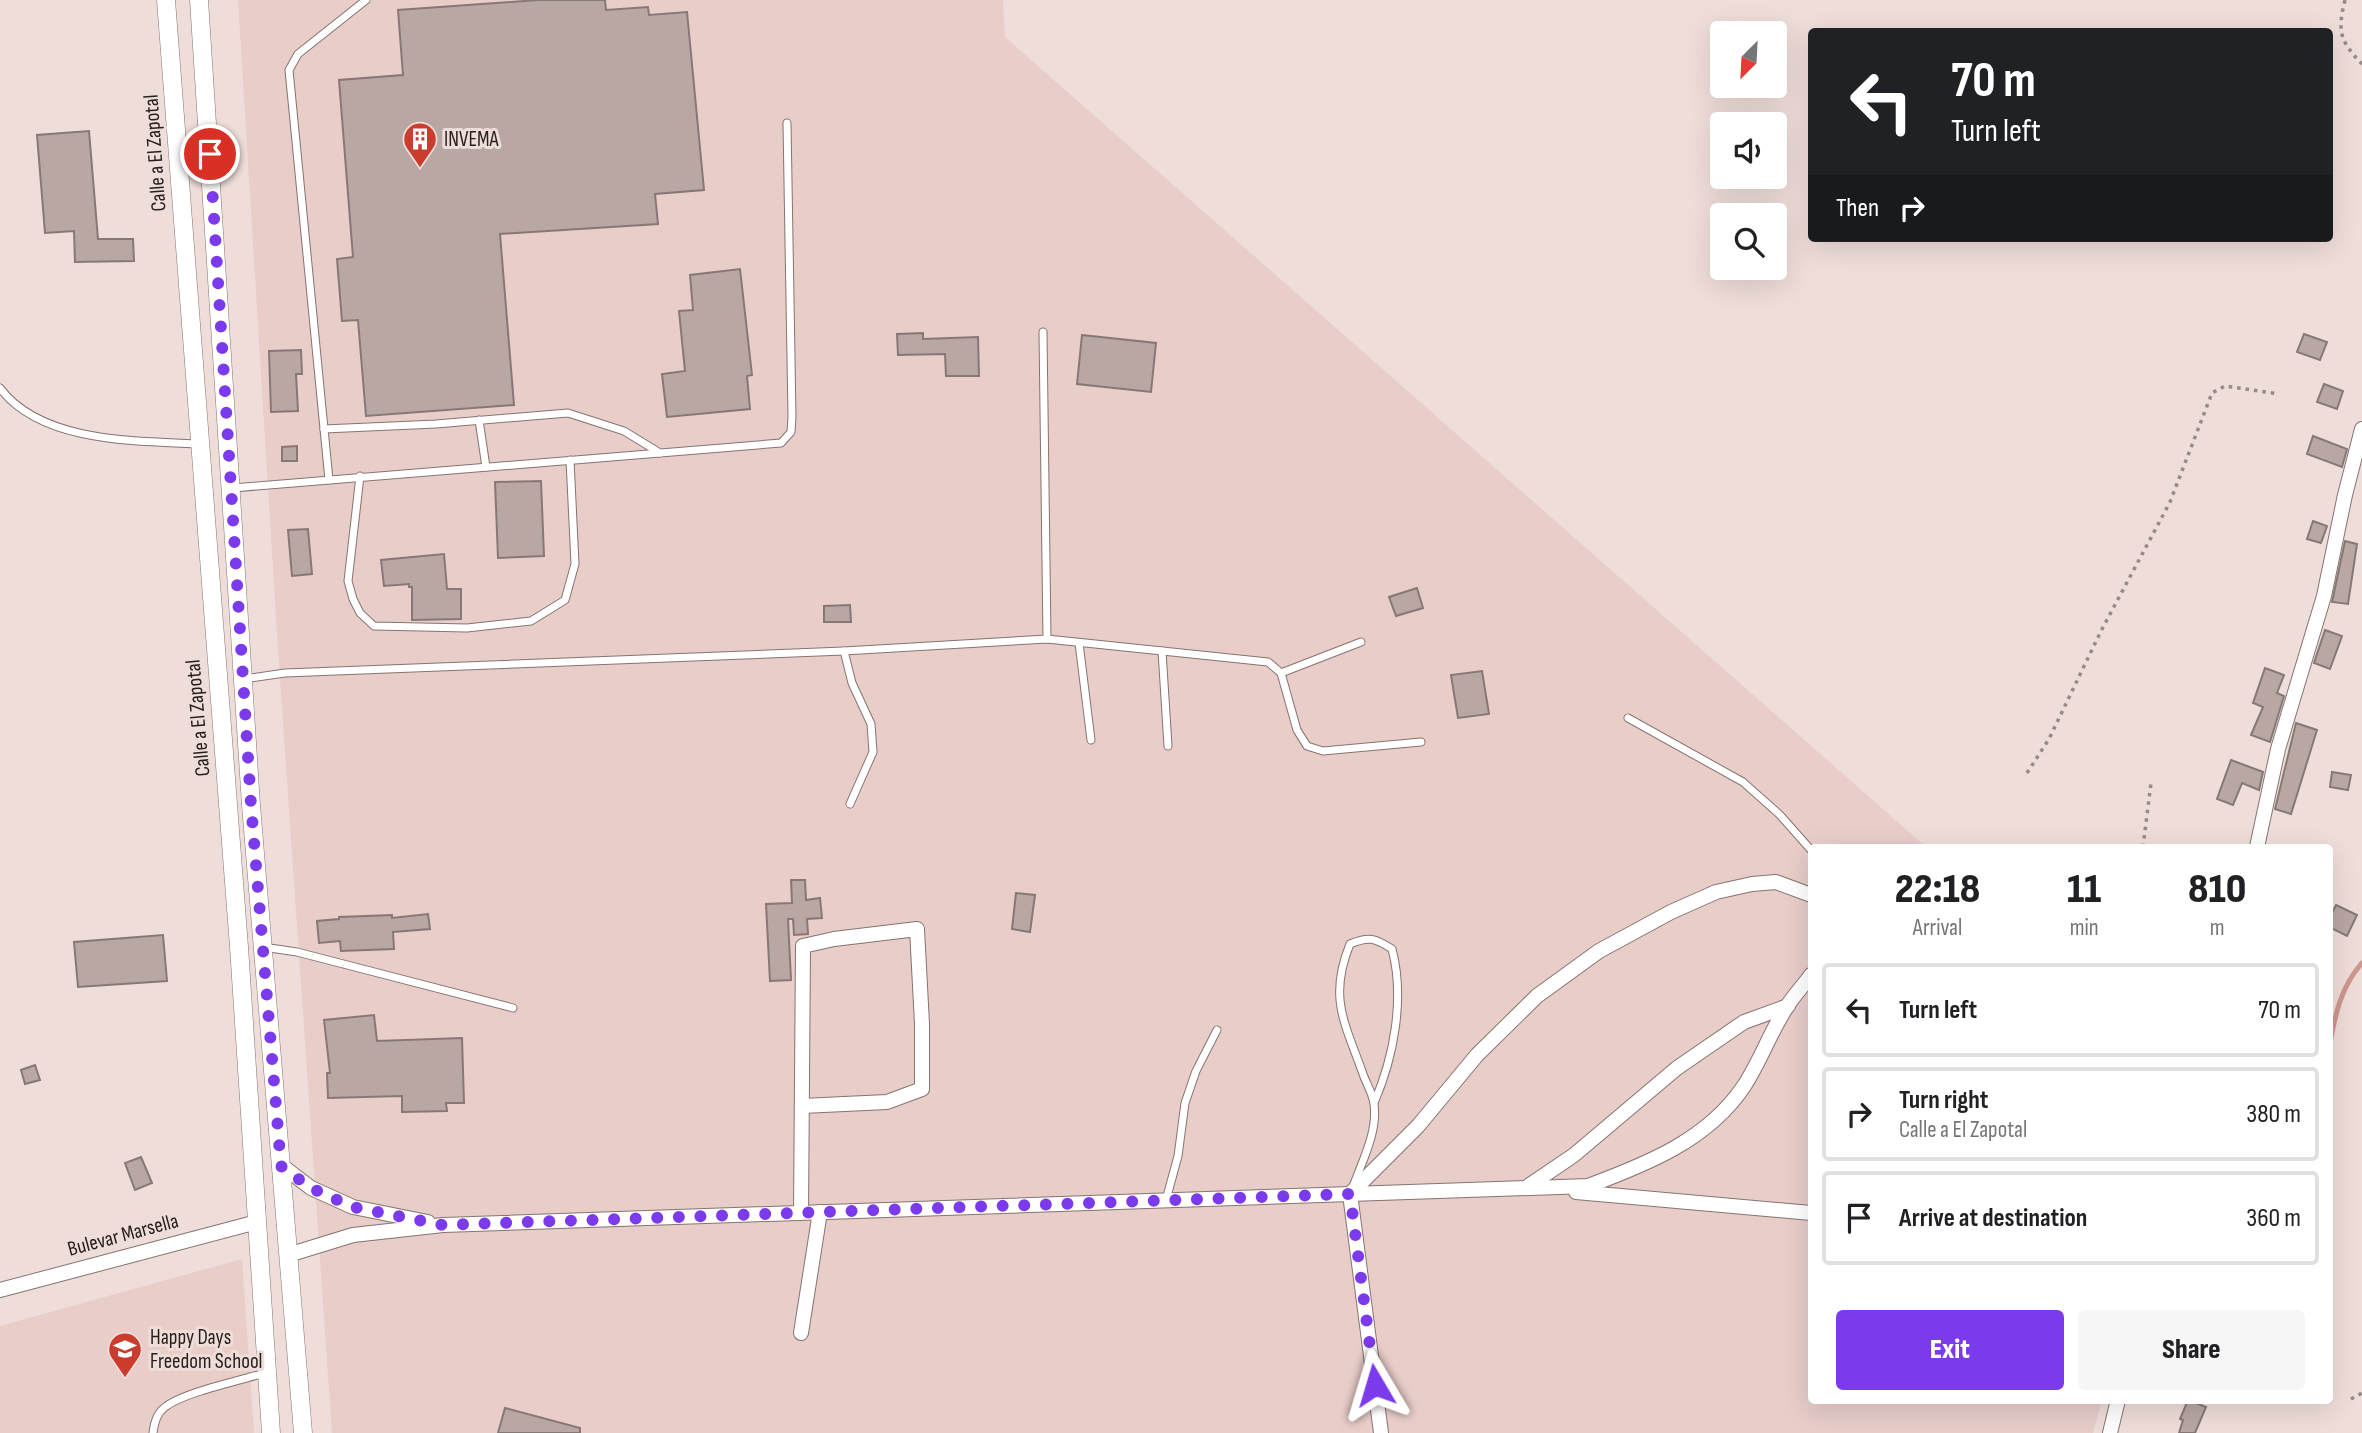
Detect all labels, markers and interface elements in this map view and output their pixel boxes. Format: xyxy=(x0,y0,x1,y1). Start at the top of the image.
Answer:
north arrow xyxy=(1710,21,1787,98)
map controls xyxy=(1710,21,1787,280)
text: 70 m xyxy=(1951,52,2036,111)
icon: left xyxy=(1836,56,1927,147)
street label: Calle a El Zapotal xyxy=(138,94,172,212)
button: sound xyxy=(1710,112,1787,189)
text: Turn left xyxy=(1951,112,2041,151)
building icon: INVEMA xyxy=(401,120,439,169)
pin xyxy=(180,124,240,184)
place label: INVEMA xyxy=(444,127,500,152)
icon: arrive xyxy=(191,135,229,173)
icon: right xyxy=(1893,189,1931,227)
text: Then xyxy=(1836,193,1879,224)
button: search xyxy=(1710,203,1787,280)
street label: Calle a El Zapotal xyxy=(180,659,216,777)
text: 22:18 xyxy=(1895,864,1980,915)
text: 11 xyxy=(2067,864,2101,915)
text: 810 xyxy=(2188,864,2246,915)
text: Arrival xyxy=(1913,914,1962,942)
text: min xyxy=(2070,914,2099,942)
text: m xyxy=(2210,914,2225,942)
icon: left xyxy=(1840,991,1878,1029)
text: Turn left xyxy=(1899,995,1977,1026)
text: 70 m xyxy=(2258,995,2301,1026)
text: Turn right xyxy=(1899,1085,1988,1116)
icon: right xyxy=(1840,1095,1878,1133)
text: 380 m xyxy=(2246,1099,2301,1130)
text: Calle a El Zapotal xyxy=(1899,1116,2027,1144)
icon: arrive xyxy=(1840,1199,1878,1237)
text: Arrive at destination xyxy=(1899,1203,2087,1234)
text: 360 m xyxy=(2246,1203,2301,1234)
street label: Bulevar Marsella xyxy=(65,1208,181,1262)
button: Exit xyxy=(1836,1310,2064,1390)
button: Share xyxy=(2078,1310,2305,1390)
place label: Happy Days Freedom School xyxy=(150,1325,263,1374)
school or university icon: Happy Days Freedom School xyxy=(106,1330,144,1379)
position arrow xyxy=(1338,1348,1412,1422)

